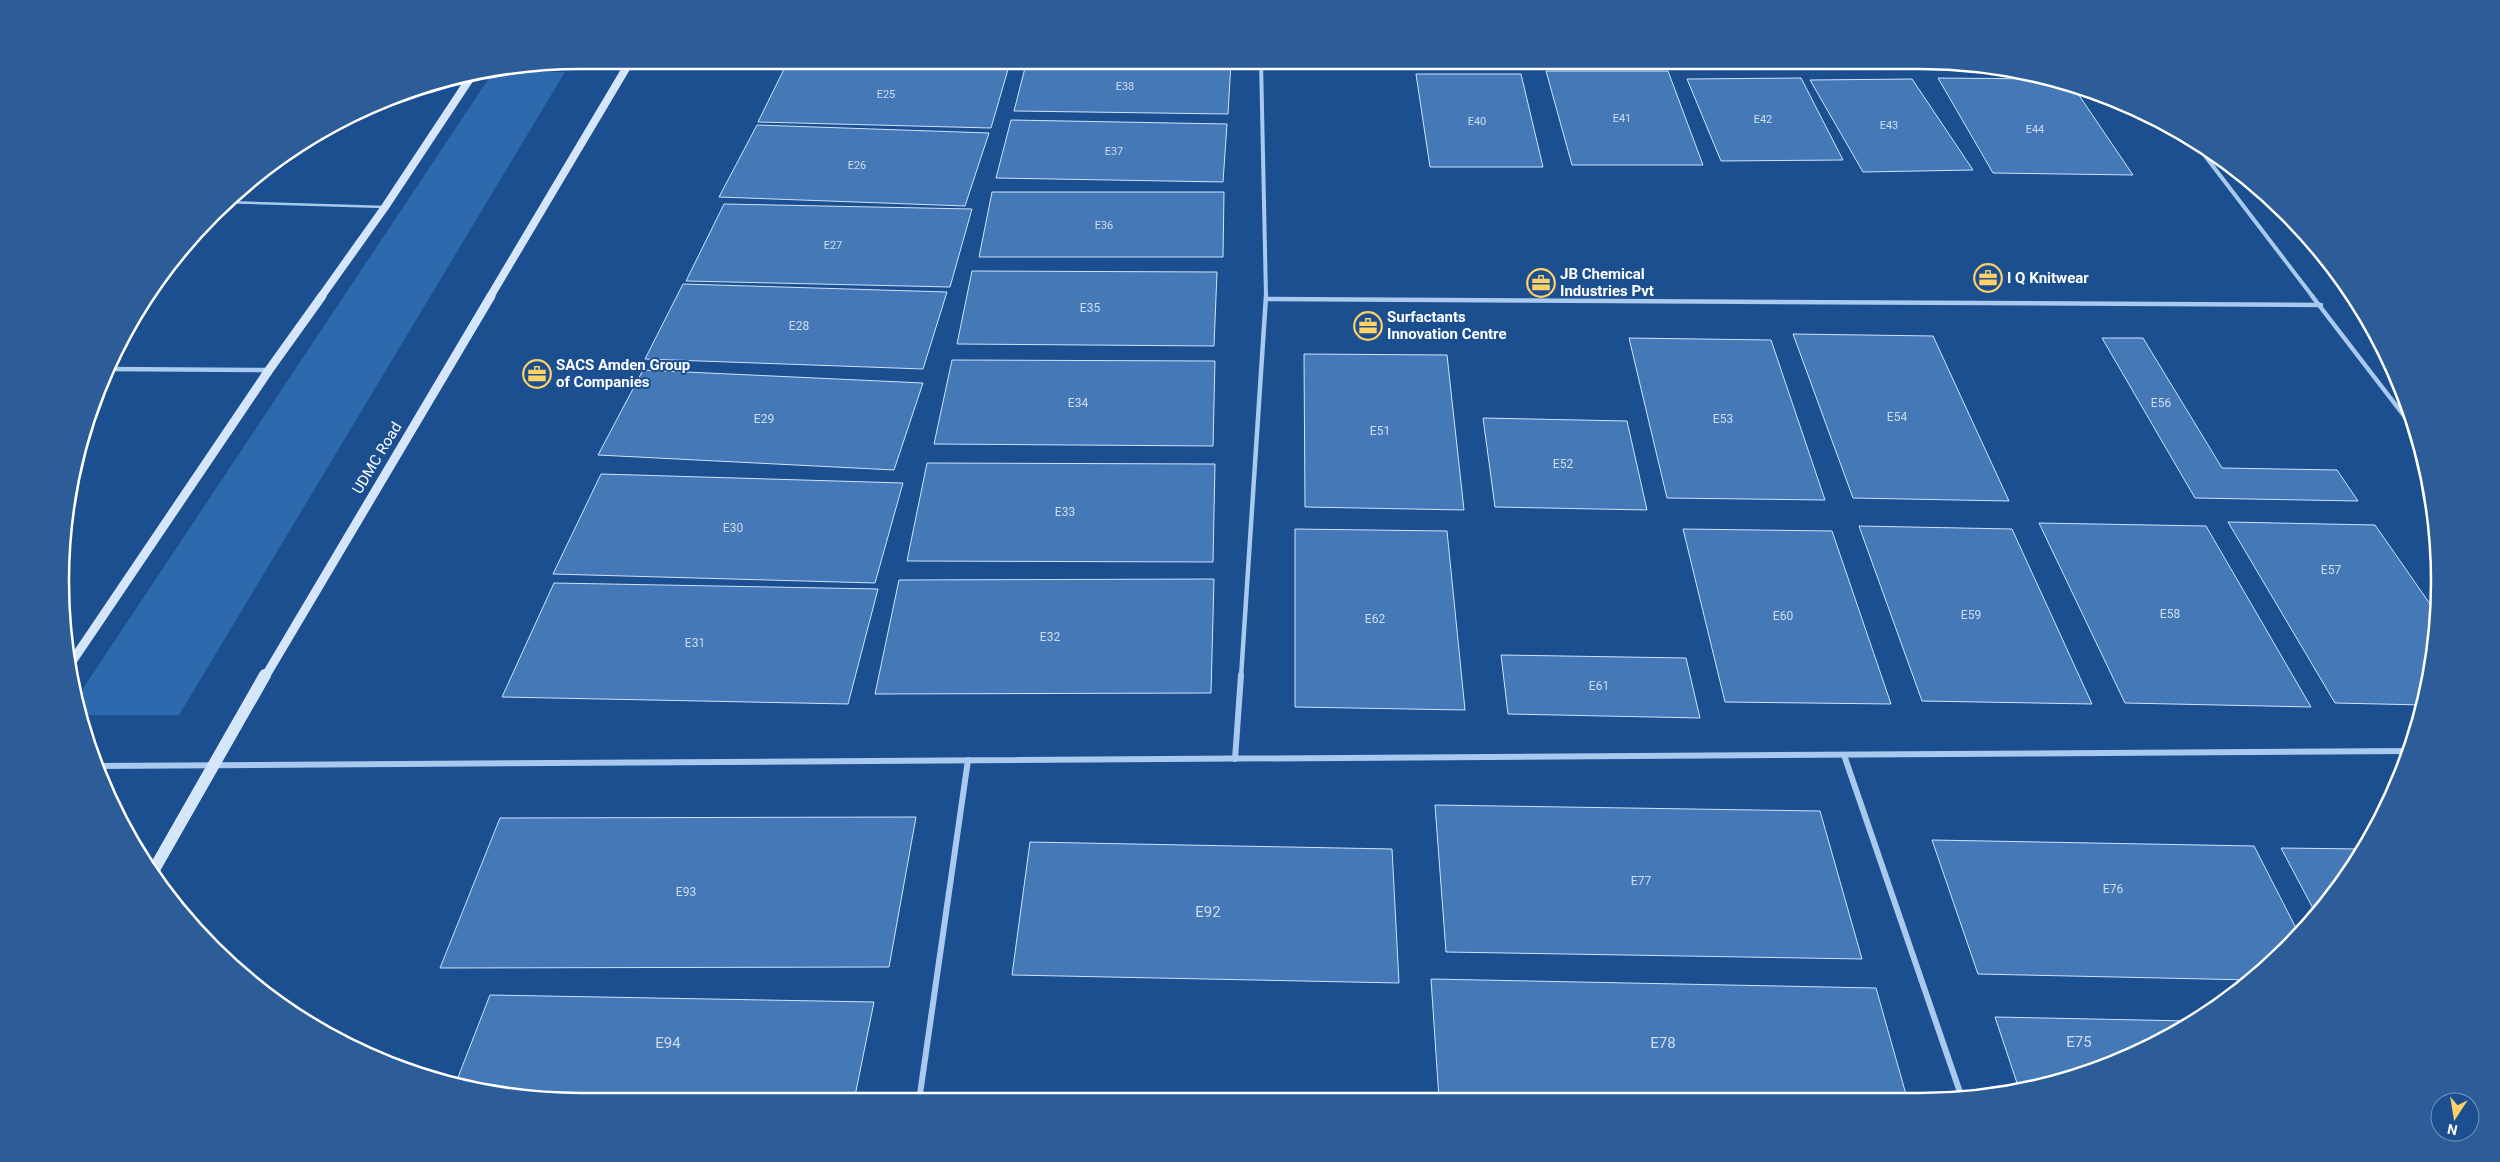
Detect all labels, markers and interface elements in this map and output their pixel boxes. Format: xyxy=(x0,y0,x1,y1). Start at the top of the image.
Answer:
house number: E38 xyxy=(1116,80,1134,93)
house number: E25 xyxy=(877,88,895,101)
house number: E41 xyxy=(1613,112,1631,125)
house number: E42 xyxy=(1754,113,1772,126)
house number: E40 xyxy=(1468,115,1486,128)
house number: E43 xyxy=(1880,119,1898,132)
house number: E44 xyxy=(2026,123,2044,136)
house number: E37 xyxy=(1105,145,1123,158)
house number: E26 xyxy=(848,159,866,172)
house number: E36 xyxy=(1095,219,1113,232)
house number: E27 xyxy=(824,239,842,252)
office icon: I Q Knitwear xyxy=(1973,263,2003,293)
place label: JB Chemical Industries Pvt xyxy=(1560,265,1654,300)
office icon: JB Chemical Industries Pvt xyxy=(1526,268,1556,298)
place label: I Q Knitwear xyxy=(2007,269,2089,287)
house number: E35 xyxy=(1080,301,1100,315)
place label: Surfactants Innovation Centre xyxy=(1387,308,1507,343)
office icon: Surfactants Innovation Centre xyxy=(1353,311,1383,341)
house number: E28 xyxy=(789,319,809,333)
place label: SACS Amden Group of Companies xyxy=(556,356,690,391)
office icon: SACS Amden Group of Companies xyxy=(522,359,552,389)
house number: E34 xyxy=(1068,396,1088,410)
house number: E56 xyxy=(2151,396,2171,410)
house number: E54 xyxy=(1887,410,1907,424)
house number: E29 xyxy=(754,412,774,426)
house number: E53 xyxy=(1713,412,1733,426)
street label: UDMC Road xyxy=(349,419,405,497)
house number: E51 xyxy=(1370,424,1390,438)
house number: E52 xyxy=(1553,457,1573,471)
house number: E33 xyxy=(1055,505,1075,519)
house number: E30 xyxy=(723,521,743,535)
house number: E57 xyxy=(2321,563,2341,577)
house number: E58 xyxy=(2160,607,2180,621)
house number: E59 xyxy=(1961,608,1981,622)
house number: E60 xyxy=(1773,609,1793,623)
house number: E62 xyxy=(1365,612,1385,626)
house number: E32 xyxy=(1040,630,1060,644)
house number: E31 xyxy=(685,636,705,650)
house number: E61 xyxy=(1589,679,1609,693)
house number: E77 xyxy=(1631,874,1651,888)
house number: E76 xyxy=(2103,882,2123,896)
house number: E93 xyxy=(676,885,696,899)
house number: E92 xyxy=(1195,903,1221,921)
house number: E75 xyxy=(2066,1033,2092,1051)
house number: E94 xyxy=(655,1034,681,1052)
house number: E78 xyxy=(1650,1034,1676,1052)
north arrow xyxy=(2430,1092,2480,1142)
text: N xyxy=(2446,1121,2459,1139)

